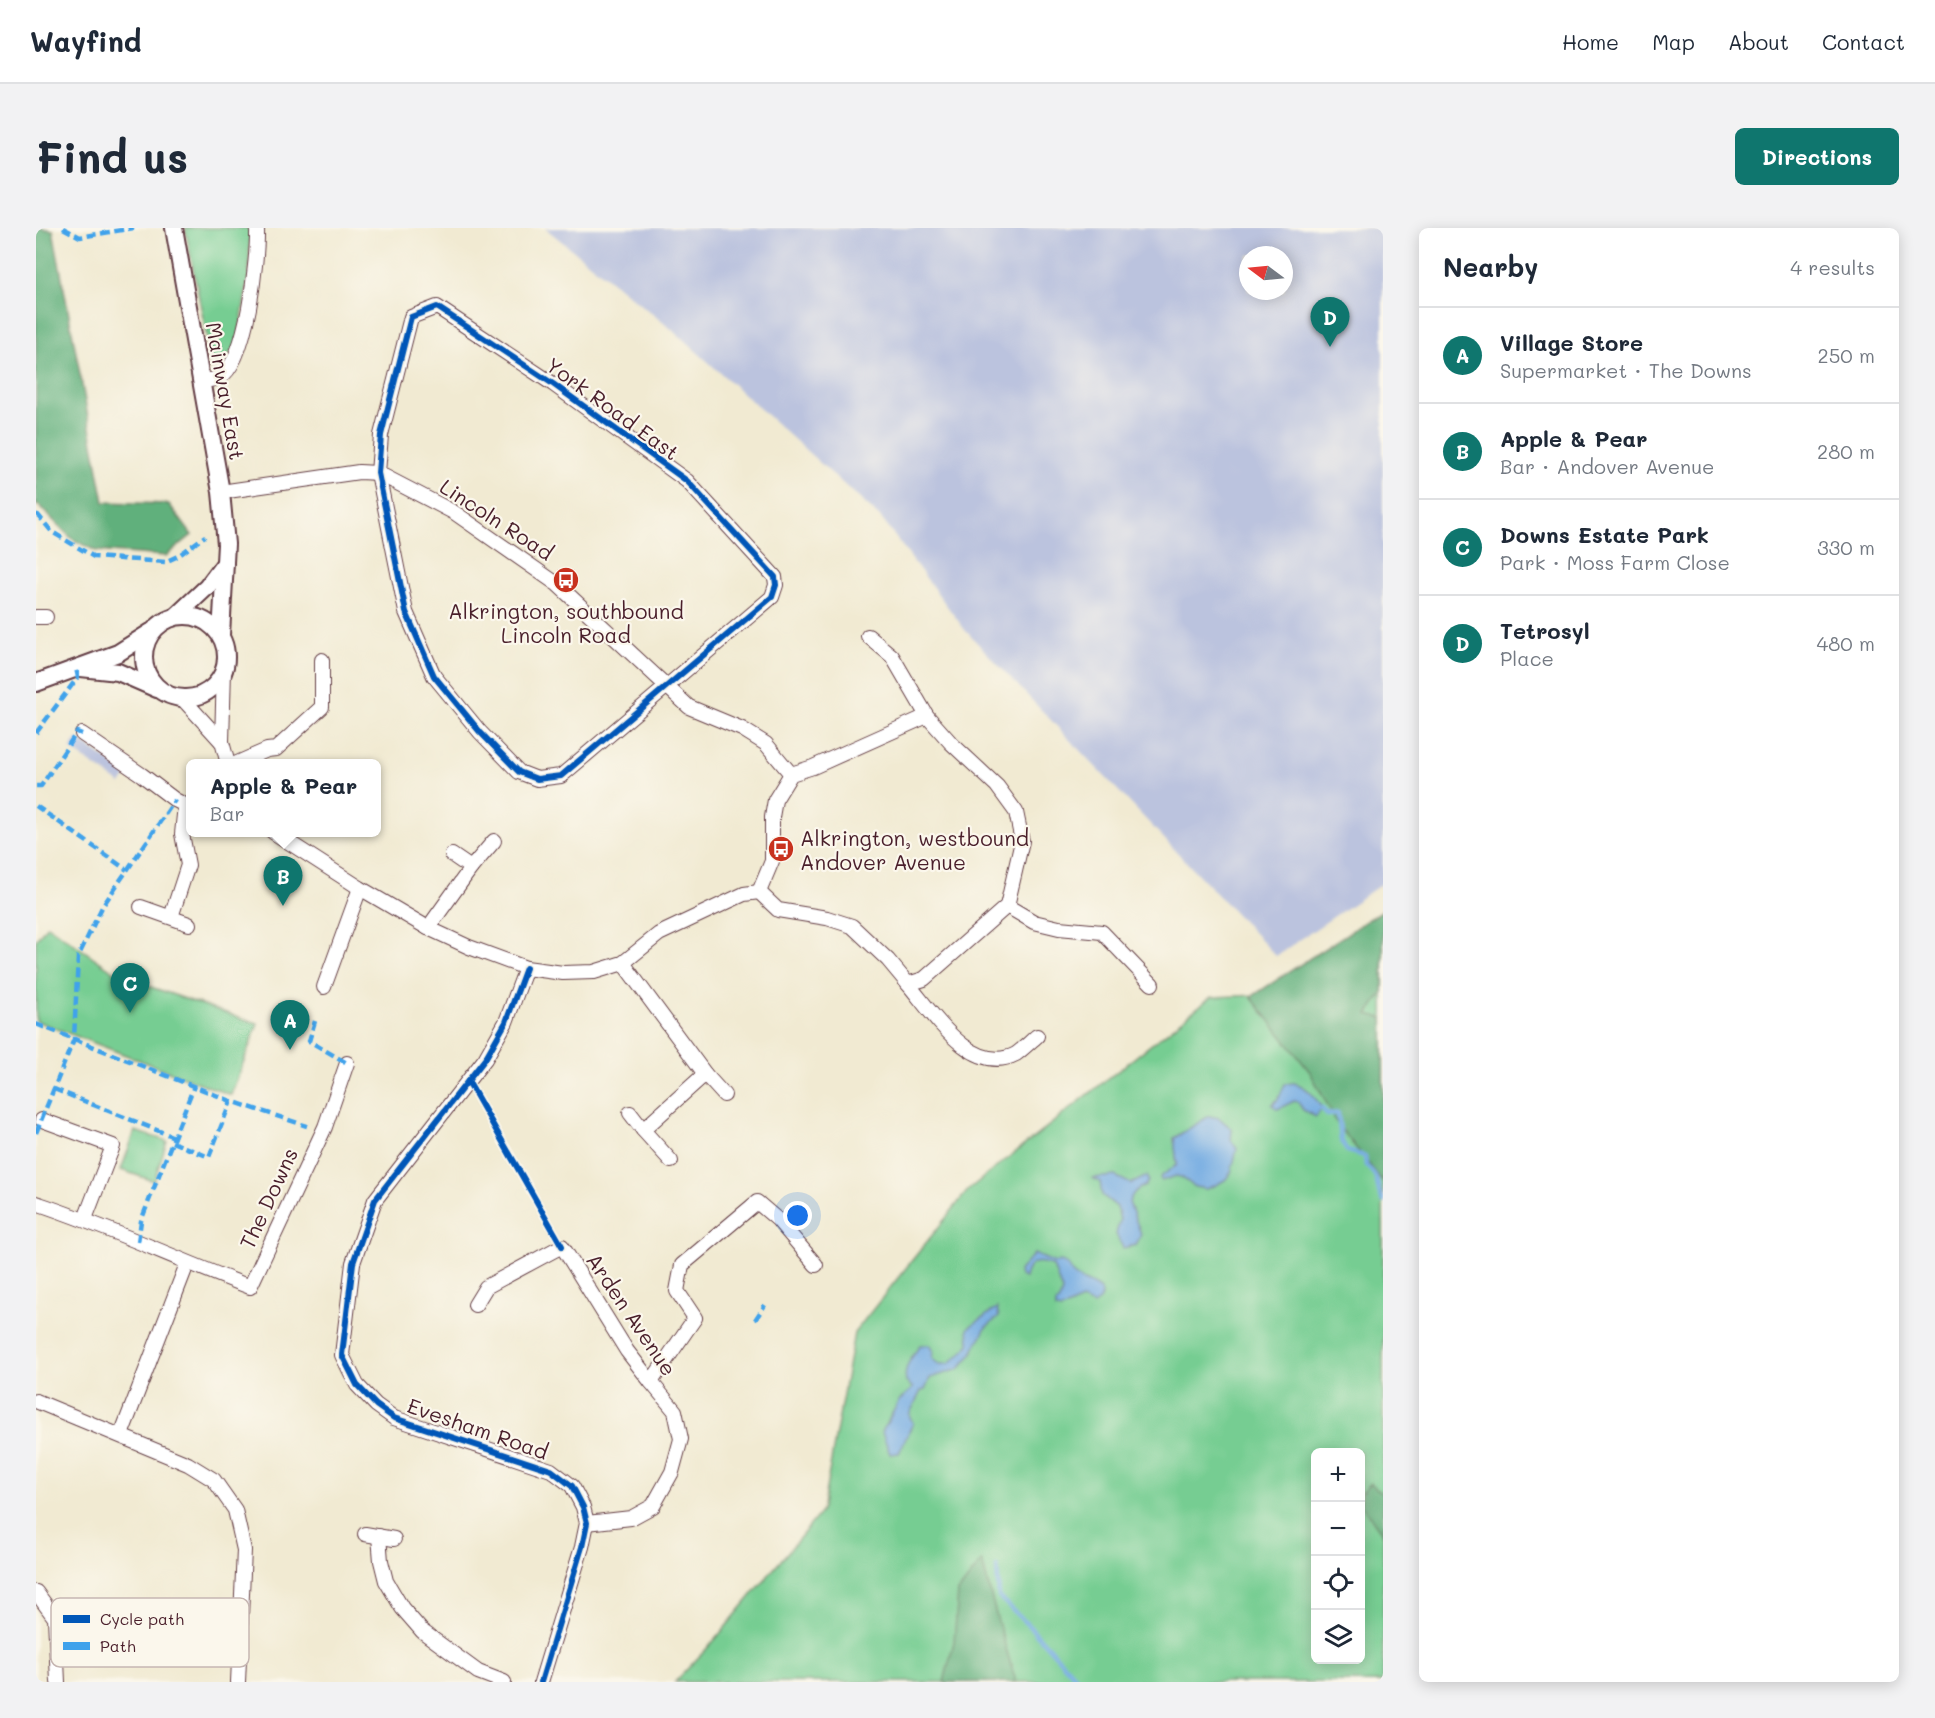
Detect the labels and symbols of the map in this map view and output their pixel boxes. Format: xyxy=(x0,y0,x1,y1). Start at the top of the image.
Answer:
north arrow xyxy=(1239,246,1293,300)
pin: D xyxy=(1310,298,1350,347)
street label: Mainway East xyxy=(201,320,251,462)
street label: York Road East xyxy=(541,351,685,465)
street label: Lincoln Road xyxy=(435,472,559,566)
bus stop icon: Alkrington, southbound Lincoln Road xyxy=(551,565,581,595)
place label: Alkrington, southbound Lincoln Road xyxy=(448,597,684,648)
place label: Alkrington, westbound Andover Avenue xyxy=(800,824,1029,875)
bus stop icon: Alkrington, westbound Andover Avenue xyxy=(766,834,796,864)
pin: B xyxy=(264,856,302,906)
pin: C xyxy=(110,964,149,1013)
pin: A xyxy=(270,1000,310,1050)
street label: The Downs xyxy=(233,1143,303,1253)
your location xyxy=(783,1201,812,1230)
street label: Arden Avenue xyxy=(581,1247,683,1381)
street label: Evesham Road xyxy=(404,1391,552,1465)
legend xyxy=(51,1598,249,1667)
text: Cycle path xyxy=(100,1608,184,1629)
text: Path xyxy=(100,1635,136,1656)

